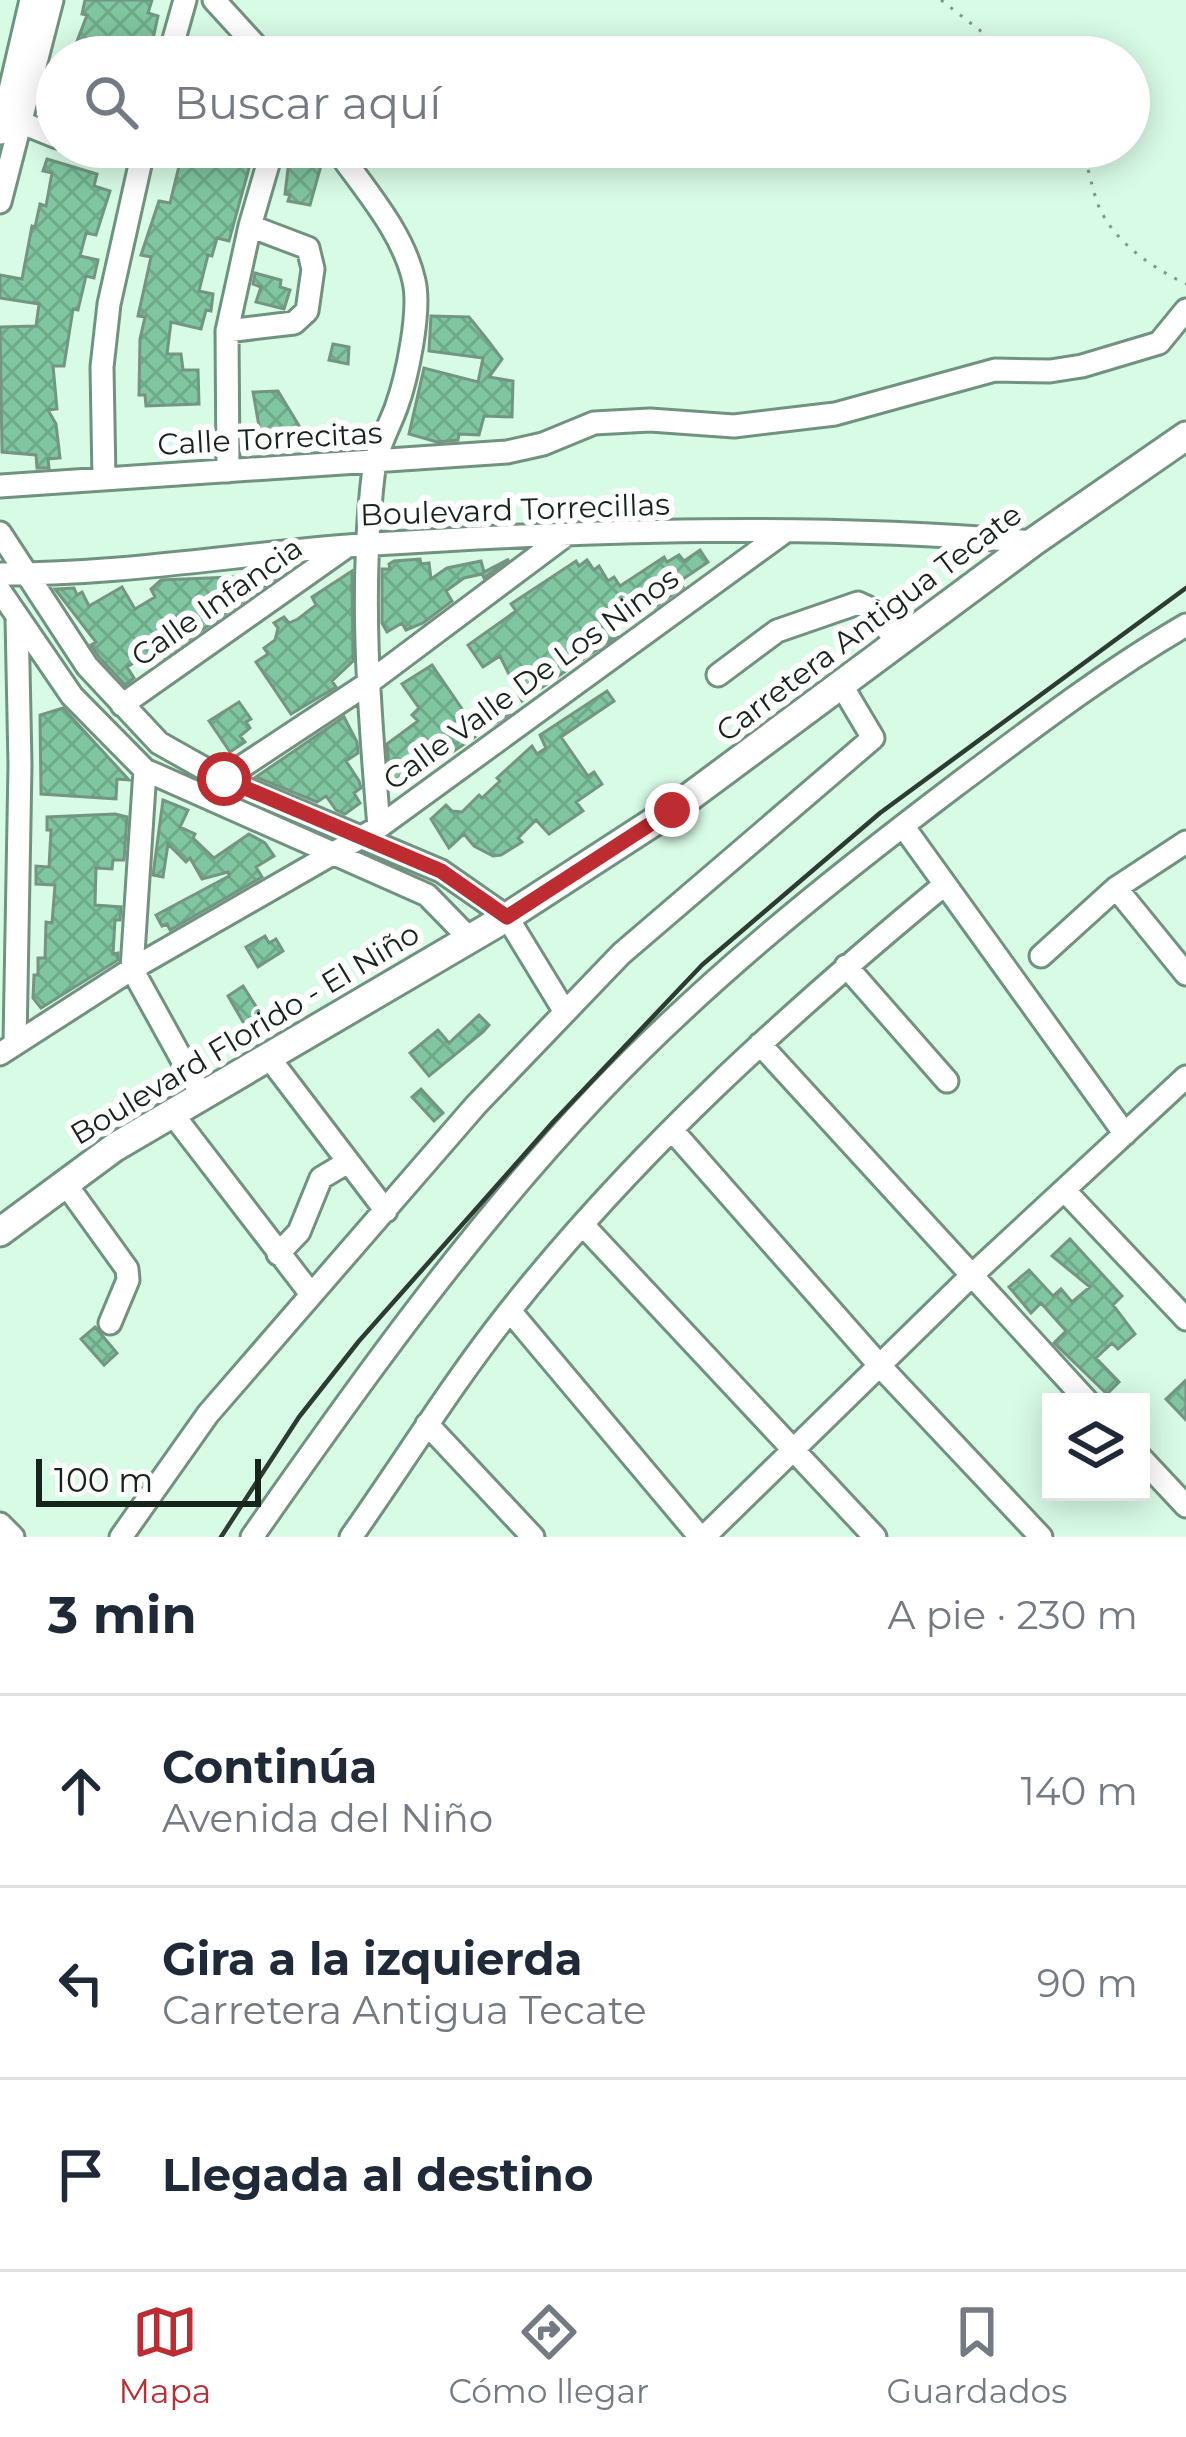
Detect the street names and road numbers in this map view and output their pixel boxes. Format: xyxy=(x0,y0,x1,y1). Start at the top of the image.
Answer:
street label: Calle Torrecitas xyxy=(157,414,383,463)
street label: Boulevard Torrecillas xyxy=(360,486,670,533)
street label: Carretera Antigua Tecate xyxy=(709,496,1029,750)
street label: Calle Infancia xyxy=(124,529,309,674)
street label: Calle Valle De Los Ninos xyxy=(376,559,685,798)
street label: Boulevard Florido - El Niño xyxy=(64,915,426,1153)

